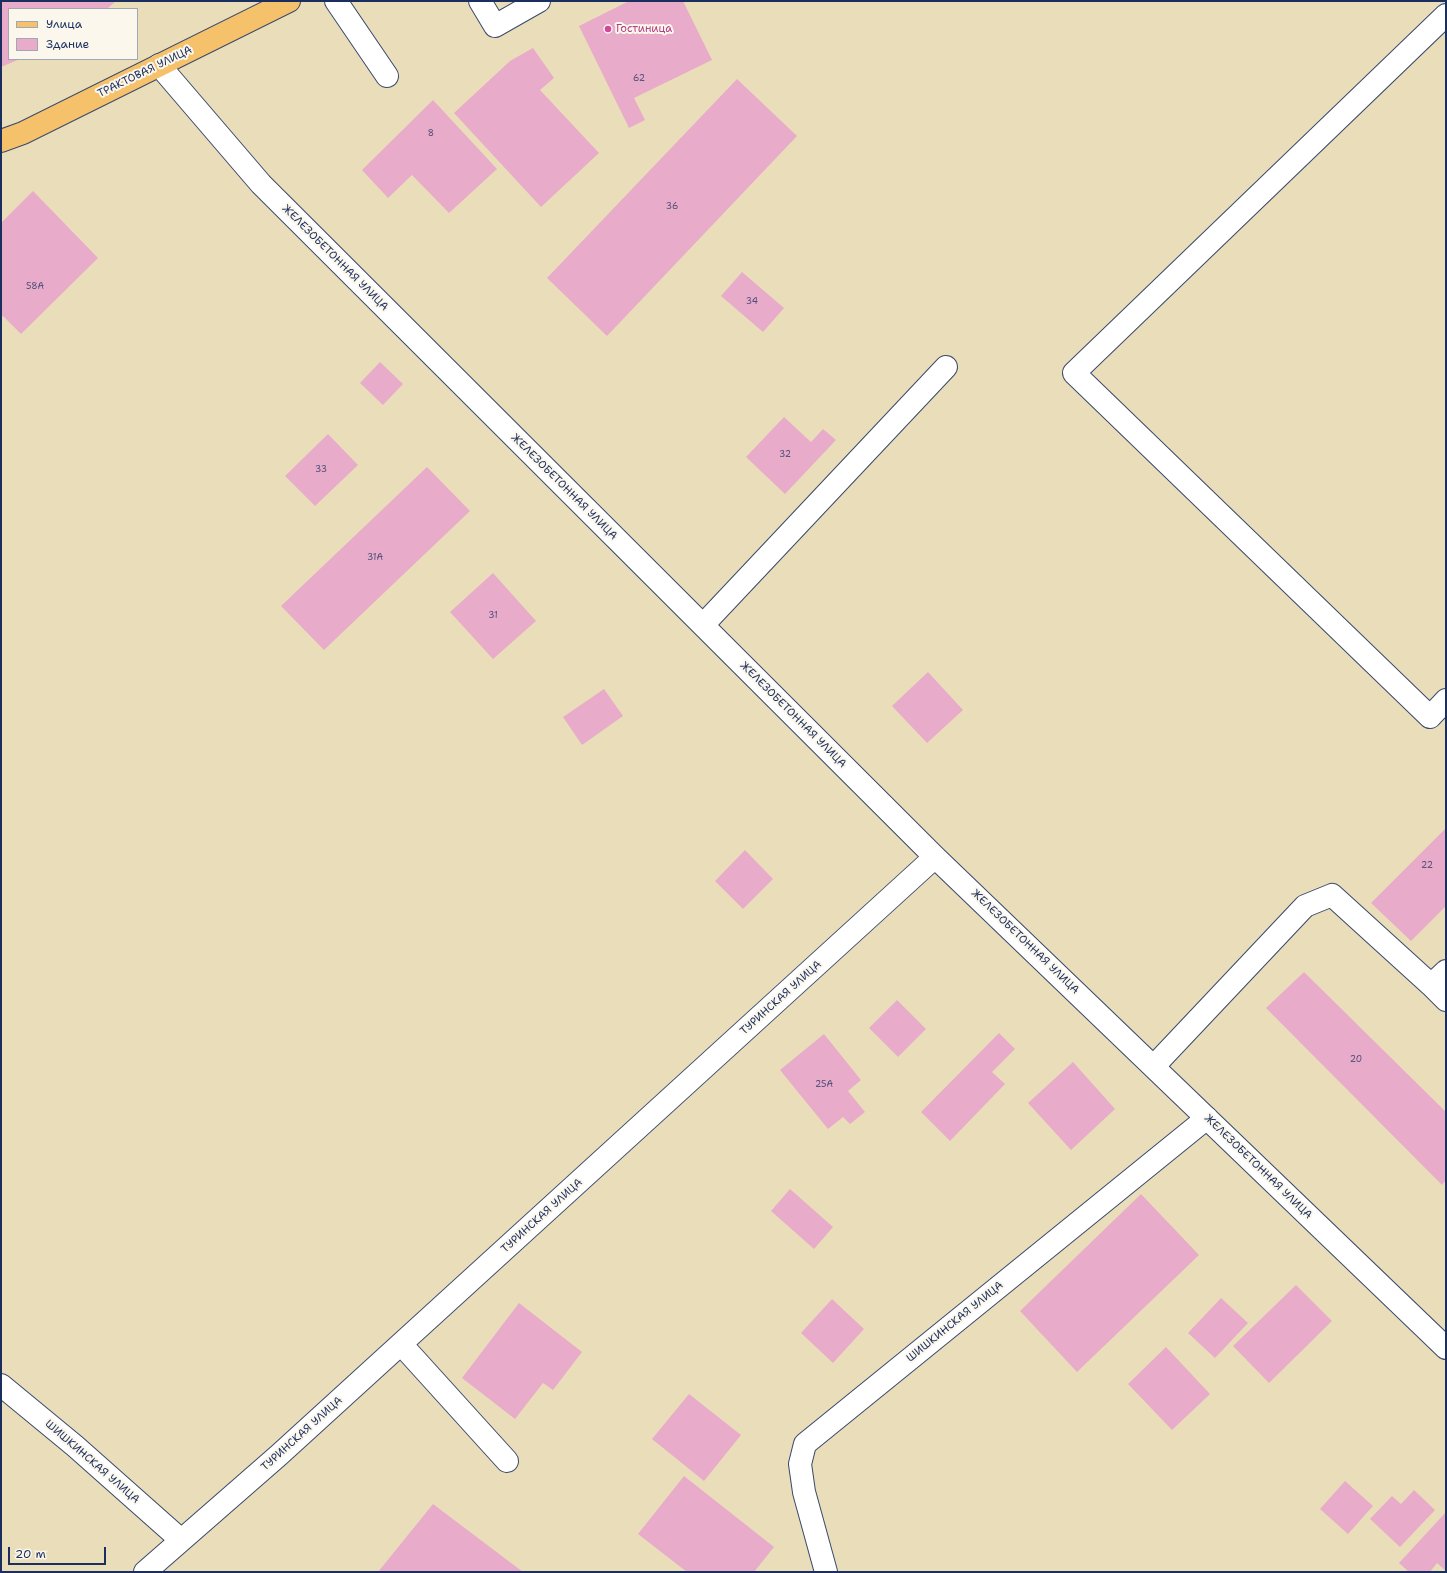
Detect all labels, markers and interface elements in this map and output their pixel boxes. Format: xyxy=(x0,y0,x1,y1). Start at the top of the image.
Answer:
legend xyxy=(8,8,138,60)
text: Улица xyxy=(46,16,82,32)
place label: Гостиница xyxy=(616,22,672,36)
marker: Гостиница xyxy=(603,24,613,34)
text: Здание xyxy=(46,36,89,52)
street label: ТРАКТОВАЯ УЛИЦА xyxy=(96,43,194,101)
house number: 62 xyxy=(633,74,645,84)
house number: 8 xyxy=(428,129,434,139)
street label: ЖЕЛЕЗОБЕТОННАЯ УЛИЦА xyxy=(279,202,391,314)
house number: 36 xyxy=(666,202,678,212)
house number: 58А xyxy=(26,282,44,292)
house number: 34 xyxy=(746,297,758,307)
street label: ЖЕЛЕЗОБЕТОННАЯ УЛИЦА xyxy=(508,431,620,543)
house number: 32 xyxy=(779,450,791,460)
house number: 33 xyxy=(315,465,327,475)
house number: 31А xyxy=(367,553,383,563)
house number: 31 xyxy=(488,611,498,621)
street label: ЖЕЛЕЗОБЕТОННАЯ УЛИЦА xyxy=(737,659,849,771)
house number: 22 xyxy=(1421,861,1433,871)
street label: ЖЕЛЕЗОБЕТОННАЯ УЛИЦА xyxy=(968,887,1082,997)
street label: ТУРИНСКАЯ УЛИЦА xyxy=(738,958,824,1038)
house number: 20 xyxy=(1350,1055,1362,1065)
house number: 25А xyxy=(815,1080,833,1090)
street label: ЖЕЛЕЗОБЕТОННАЯ УЛИЦА xyxy=(1201,1112,1315,1222)
street label: ТУРИНСКАЯ УЛИЦА xyxy=(499,1176,585,1256)
street label: ШИШКИНСКАЯ УЛИЦА xyxy=(904,1279,1006,1365)
street label: ТУРИНСКАЯ УЛИЦА xyxy=(259,1394,345,1474)
street label: ШИШКИНСКАЯ УЛИЦА xyxy=(42,1417,142,1507)
scale bar xyxy=(10,1539,108,1565)
text: 20 m xyxy=(15,1546,46,1562)

